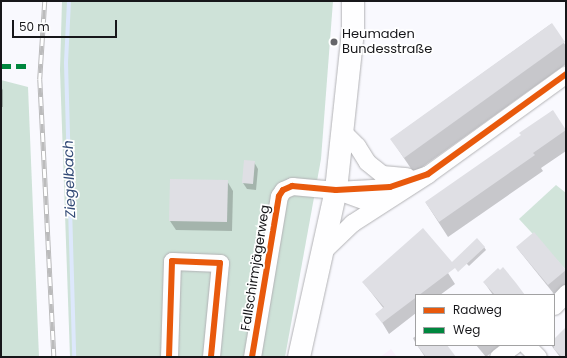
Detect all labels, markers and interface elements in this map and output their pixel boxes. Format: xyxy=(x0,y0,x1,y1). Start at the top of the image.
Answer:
scale bar xyxy=(14,12,119,38)
text: 50 m xyxy=(19,18,50,35)
place label: Heumaden Bundesstraße xyxy=(342,27,432,58)
marker: Heumaden Bundesstraße xyxy=(329,37,339,47)
water label: Ziegelbach xyxy=(59,140,79,218)
street label: Fallschirmjägerweg xyxy=(238,204,274,332)
legend xyxy=(415,294,555,346)
text: Radweg xyxy=(453,301,502,318)
text: Weg xyxy=(453,321,480,338)

